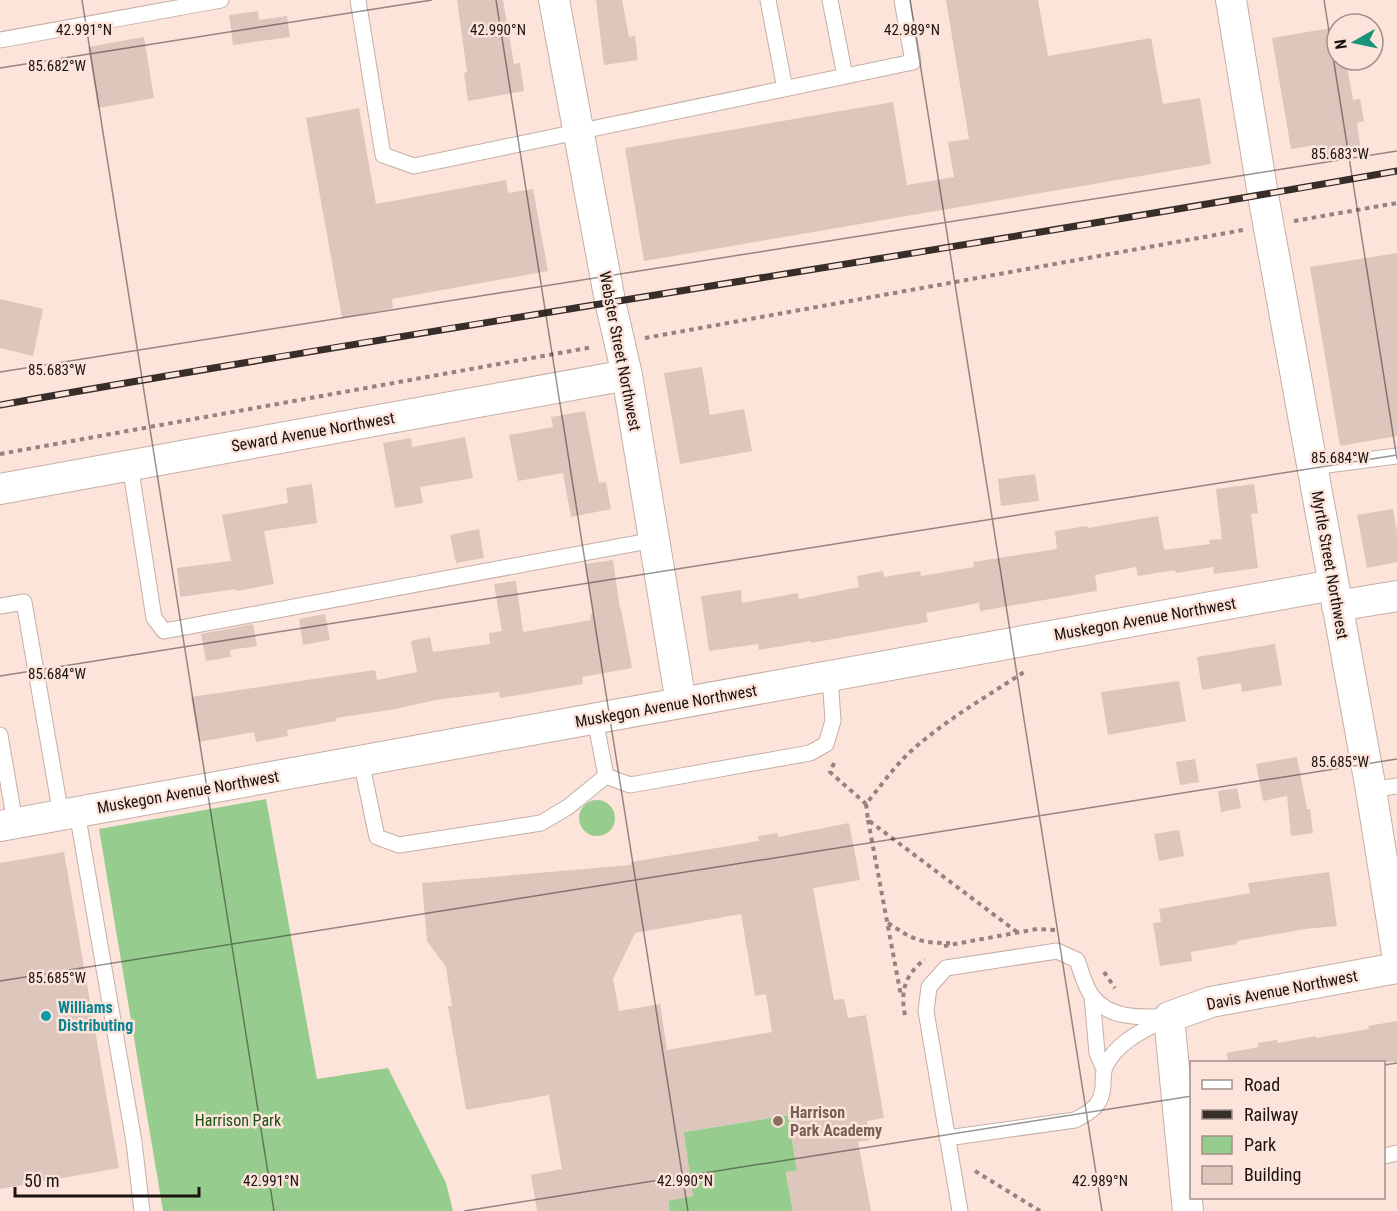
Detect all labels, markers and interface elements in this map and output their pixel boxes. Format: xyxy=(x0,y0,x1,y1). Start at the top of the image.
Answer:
north arrow xyxy=(1325,12,1385,72)
text: 42.991°N xyxy=(56,21,112,39)
text: 42.990°N xyxy=(470,21,526,39)
text: 42.989°N xyxy=(884,21,940,39)
text: N xyxy=(1331,38,1351,51)
text: 85.682°W xyxy=(28,57,87,75)
text: 85.683°W xyxy=(1311,145,1370,163)
street label: Webster Street Northwest xyxy=(595,270,645,433)
text: 85.683°W xyxy=(28,361,87,379)
street label: Seward Avenue Northwest xyxy=(230,408,396,456)
text: 85.684°W xyxy=(1311,449,1370,467)
street label: Myrtle Street Northwest xyxy=(1308,489,1352,641)
street label: Muskegon Avenue Northwest xyxy=(1053,594,1238,644)
text: 85.684°W xyxy=(28,665,87,683)
street label: Muskegon Avenue Northwest xyxy=(574,681,759,731)
text: 85.685°W xyxy=(1311,753,1370,771)
street label: Muskegon Avenue Northwest xyxy=(96,767,281,817)
street label: Davis Avenue Northwest xyxy=(1205,966,1359,1014)
text: 85.685°W xyxy=(28,969,87,987)
place label: Williams Distributing xyxy=(58,998,133,1035)
marker: Williams Distributing xyxy=(39,1009,53,1023)
legend xyxy=(1190,1061,1385,1199)
text: Road xyxy=(1244,1074,1280,1095)
place label: Harrison Park Academy xyxy=(790,1103,882,1140)
text: Railway xyxy=(1244,1104,1299,1125)
park label: Harrison Park xyxy=(195,1111,282,1130)
marker: Harrison Park Academy xyxy=(771,1114,785,1128)
text: Park xyxy=(1244,1134,1276,1155)
scale bar xyxy=(15,1160,200,1198)
text: Building xyxy=(1244,1164,1301,1185)
text: 50 m xyxy=(24,1170,59,1191)
text: 42.991°N xyxy=(243,1172,299,1190)
text: 42.990°N xyxy=(657,1172,713,1190)
text: 42.989°N xyxy=(1072,1172,1128,1190)

